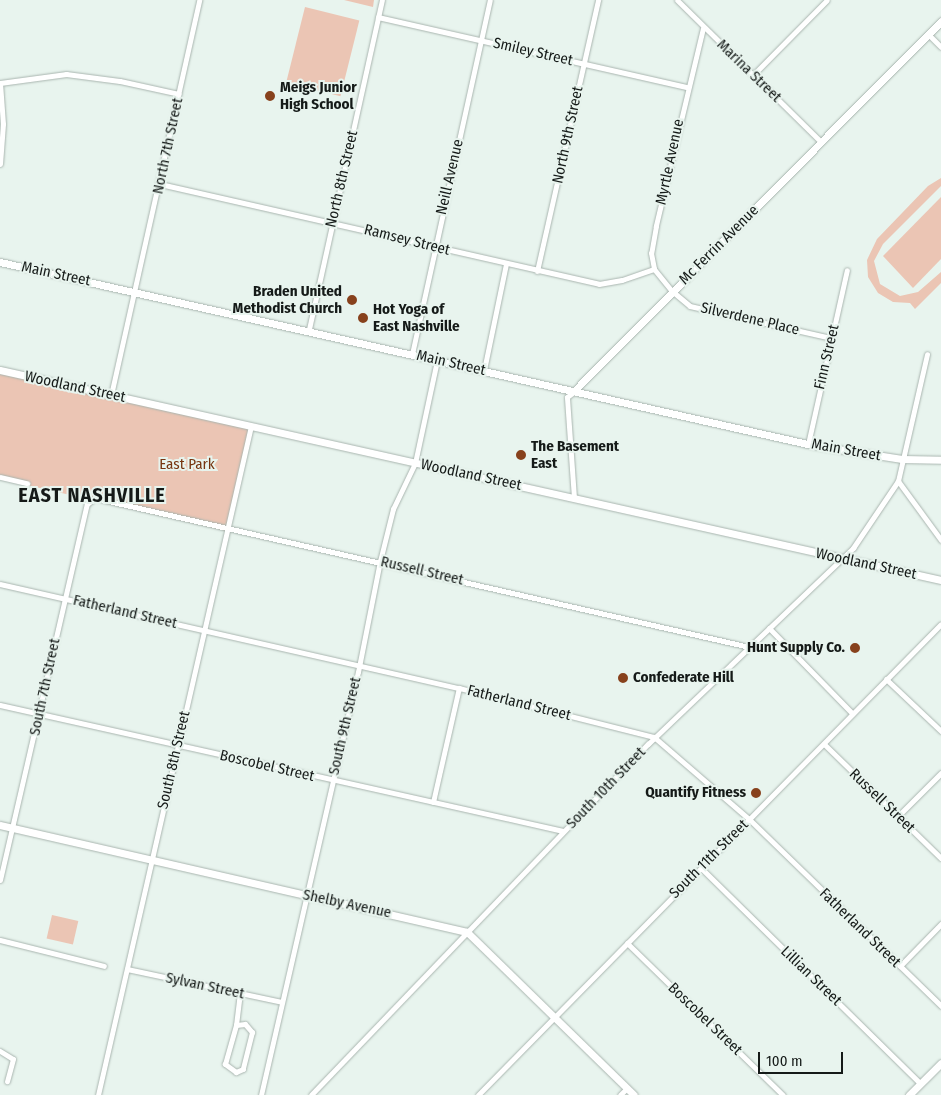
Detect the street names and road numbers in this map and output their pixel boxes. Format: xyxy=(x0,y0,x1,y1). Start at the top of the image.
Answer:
street label: Smiley Street xyxy=(491,34,575,70)
street label: Marina Street xyxy=(713,36,785,106)
street label: North 9th Street xyxy=(549,85,587,185)
street label: North 7th Street xyxy=(149,96,187,196)
street label: Myrtle Avenue xyxy=(652,117,688,207)
street label: North 8th Street xyxy=(322,129,362,229)
street label: Neill Avenue xyxy=(433,138,467,216)
street label: Mc Ferrin Avenue xyxy=(676,202,762,288)
street label: Ramsey Street xyxy=(362,221,452,259)
street label: Main Street xyxy=(20,258,92,290)
street label: Silverdene Place xyxy=(699,299,801,339)
street label: Finn Street xyxy=(811,323,843,391)
street label: Main Street xyxy=(415,346,487,380)
street label: Woodland Street xyxy=(23,368,127,406)
street label: Main Street xyxy=(810,435,882,465)
street label: Woodland Street xyxy=(419,456,523,494)
street label: Woodland Street xyxy=(814,545,918,583)
street label: Russell Street xyxy=(379,553,465,589)
street label: Fatherland Street xyxy=(71,591,179,633)
street label: South 7th Street xyxy=(26,637,64,737)
street label: South 9th Street xyxy=(325,675,365,777)
street label: Fatherland Street xyxy=(465,681,573,725)
street label: South 8th Street xyxy=(154,709,194,811)
street label: South 10th Street xyxy=(563,743,649,833)
street label: Boscobel Street xyxy=(218,746,316,786)
street label: Russell Street xyxy=(845,765,919,837)
street label: South 11th Street xyxy=(666,816,752,902)
street label: Fatherland Street xyxy=(816,885,904,971)
street label: Shelby Avenue xyxy=(301,886,393,922)
street label: Lillian Street xyxy=(777,943,845,1009)
street label: Sylvan Street xyxy=(164,969,246,1003)
street label: Boscobel Street xyxy=(664,979,746,1059)

